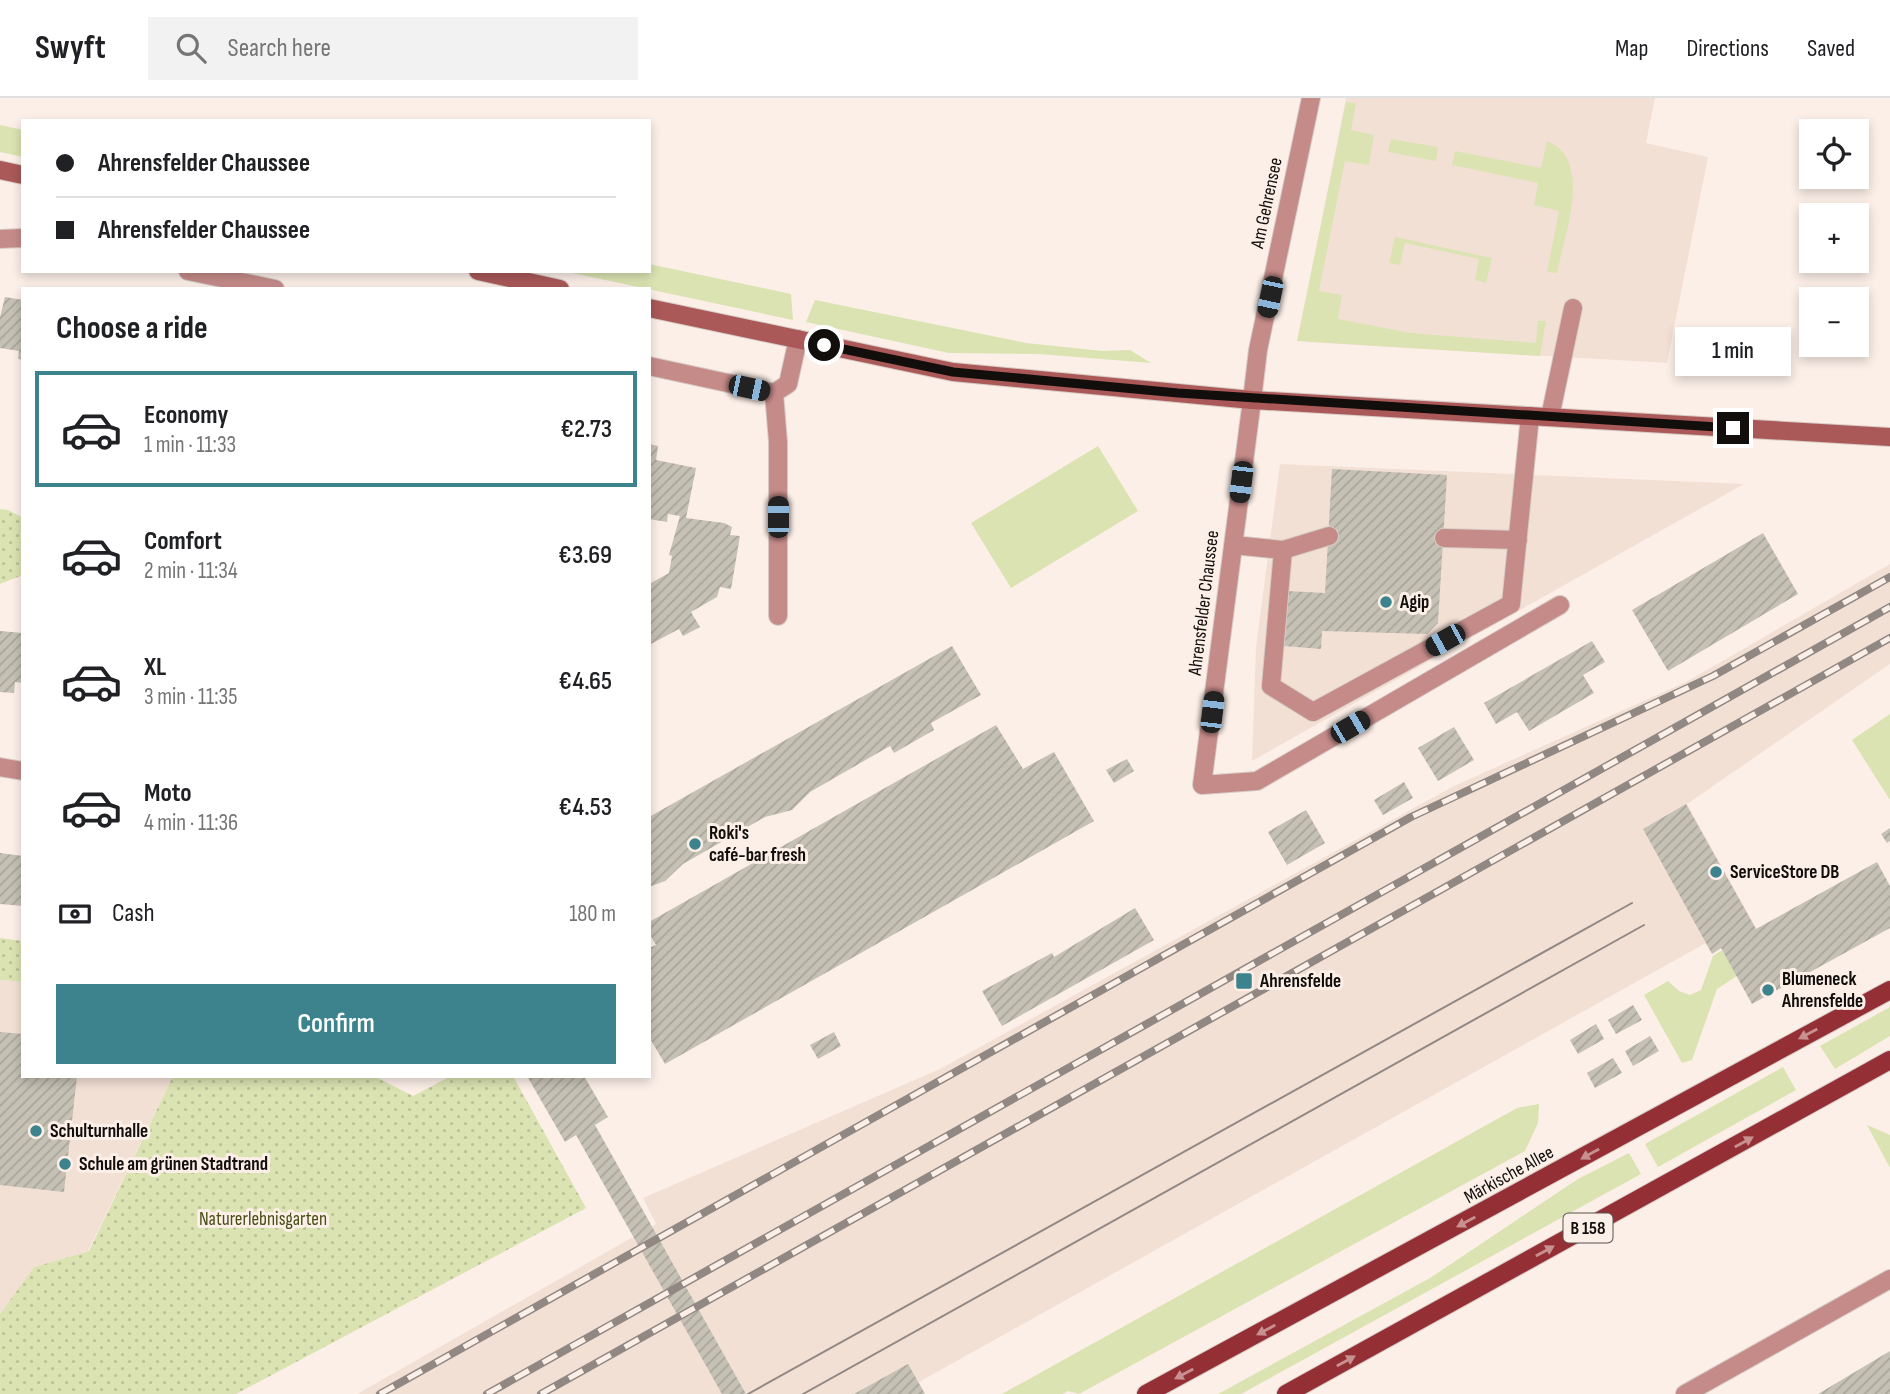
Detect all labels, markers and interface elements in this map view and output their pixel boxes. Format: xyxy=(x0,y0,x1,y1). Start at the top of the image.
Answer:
search box xyxy=(148,17,638,80)
text: Swyft xyxy=(35,28,106,68)
icon: search xyxy=(172,29,210,67)
text: Search here xyxy=(228,33,331,64)
text: Map xyxy=(1615,34,1648,63)
text: Directions xyxy=(1686,34,1769,63)
text: Saved xyxy=(1807,34,1855,63)
map controls xyxy=(1799,119,1869,357)
button: locate xyxy=(1799,119,1869,189)
text: Ahrensfelder Chaussee xyxy=(98,148,310,179)
street label: Am Gehrensee xyxy=(1246,156,1288,251)
button: + xyxy=(1799,203,1869,273)
text: Ahrensfelder Chaussee xyxy=(98,215,310,246)
car xyxy=(1256,274,1285,320)
button: − xyxy=(1799,287,1869,357)
text: Choose a ride xyxy=(56,309,208,348)
callout: 1 min xyxy=(1675,327,1791,376)
route start xyxy=(808,329,840,361)
text: 1 min xyxy=(1712,337,1754,365)
car xyxy=(727,373,772,403)
icon: car xyxy=(60,398,123,461)
text: Economy xyxy=(144,400,228,431)
route end xyxy=(1717,412,1749,444)
text: €2.73 xyxy=(560,414,612,445)
text: 1 min · 11:33 xyxy=(144,431,236,459)
car xyxy=(1229,460,1254,504)
car xyxy=(768,496,789,538)
icon: car xyxy=(60,524,123,587)
text: Comfort xyxy=(144,526,222,557)
street label: Ahrensfelder Chaussee xyxy=(1184,529,1224,678)
text: €3.69 xyxy=(558,540,612,571)
text: 2 min · 11:34 xyxy=(144,557,238,585)
place label: Agip xyxy=(1399,591,1429,614)
marker: Agip xyxy=(1378,594,1394,610)
car xyxy=(1422,621,1469,659)
icon: car xyxy=(60,650,123,713)
text: XL xyxy=(144,652,166,683)
text: €4.65 xyxy=(559,666,612,697)
text: 3 min · 11:35 xyxy=(144,683,237,711)
car xyxy=(1200,690,1225,734)
car xyxy=(1327,707,1374,747)
icon: car xyxy=(60,776,123,839)
text: Moto xyxy=(144,778,192,809)
text: €4.53 xyxy=(559,792,612,823)
text: 4 min · 11:36 xyxy=(144,809,238,837)
place label: Roki's café-bar fresh xyxy=(709,822,806,867)
marker: Roki's café-bar fresh xyxy=(687,836,703,852)
place label: ServiceStore DB xyxy=(1730,861,1839,884)
marker: ServiceStore DB xyxy=(1708,864,1724,880)
icon: cash xyxy=(56,895,94,933)
text: Cash xyxy=(112,898,155,929)
text: 180 m xyxy=(569,900,616,928)
place label: Blumeneck Ahrensfelde xyxy=(1781,968,1863,1013)
place label: Ahrensfelde xyxy=(1259,970,1341,993)
marker: Ahrensfelde xyxy=(1234,971,1254,991)
marker: Blumeneck Ahrensfelde xyxy=(1760,982,1776,998)
button: Confirm xyxy=(56,984,616,1064)
one-way arrow xyxy=(1798,1028,1818,1039)
place label: Schulturnhalle xyxy=(50,1120,148,1143)
marker: Schulturnhalle xyxy=(28,1123,44,1139)
one-way arrow xyxy=(1735,1136,1754,1148)
street label: Märkische Allee xyxy=(1460,1141,1558,1209)
one-way arrow xyxy=(1580,1148,1599,1160)
place label: Schule am grünen Stadtrand xyxy=(79,1153,268,1176)
marker: Schule am grünen Stadtrand xyxy=(57,1156,73,1172)
park label: Naturerlebnisgarten xyxy=(199,1208,327,1231)
road number: B 158 xyxy=(1564,1213,1612,1242)
one-way arrow xyxy=(1456,1216,1476,1228)
one-way arrow xyxy=(1535,1246,1555,1257)
one-way arrow xyxy=(1256,1324,1275,1336)
one-way arrow xyxy=(1336,1355,1355,1367)
one-way arrow xyxy=(1174,1368,1194,1380)

